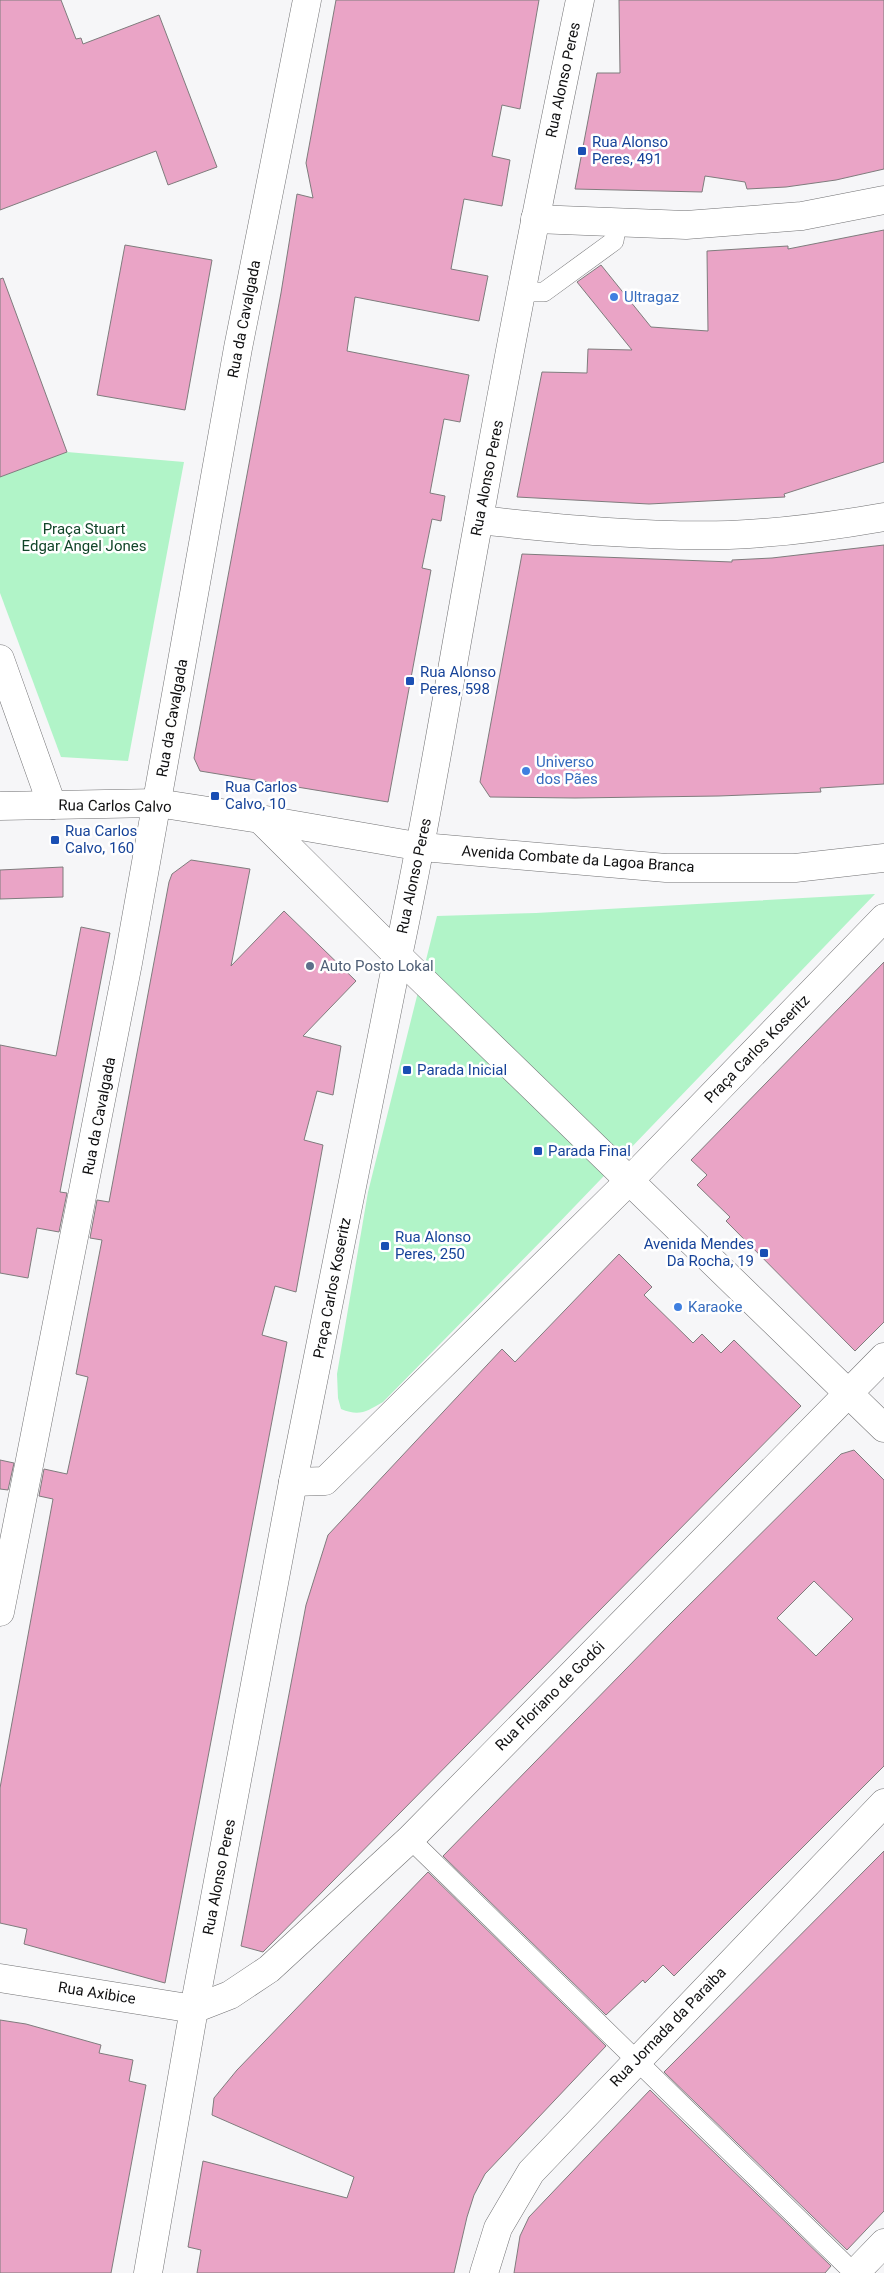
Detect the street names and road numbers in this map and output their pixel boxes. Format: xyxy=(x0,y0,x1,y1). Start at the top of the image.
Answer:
street label: Rua Alonso Peres xyxy=(542,21,584,139)
street label: Rua da Cavalgada xyxy=(224,259,264,379)
street label: Rua Alonso Peres xyxy=(467,419,507,537)
street label: Rua da Cavalgada xyxy=(153,657,191,779)
street label: Rua Carlos Calvo xyxy=(58,796,172,816)
street label: Rua Alonso Peres xyxy=(393,817,435,935)
street label: Avenida Combate da Lagoa Branca xyxy=(461,842,695,876)
street label: Praça Carlos Koseritz xyxy=(701,991,813,1107)
street label: Rua da Cavalgada xyxy=(79,1056,119,1176)
street label: Praça Carlos Koseritz xyxy=(309,1216,355,1360)
street label: Rua Floriano de Godói xyxy=(492,1638,608,1754)
street label: Rua Alonso Peres xyxy=(199,1818,239,1936)
street label: Rua Jornada da Paraiba xyxy=(606,1964,730,2090)
street label: Rua Axibice xyxy=(57,1978,137,2008)

